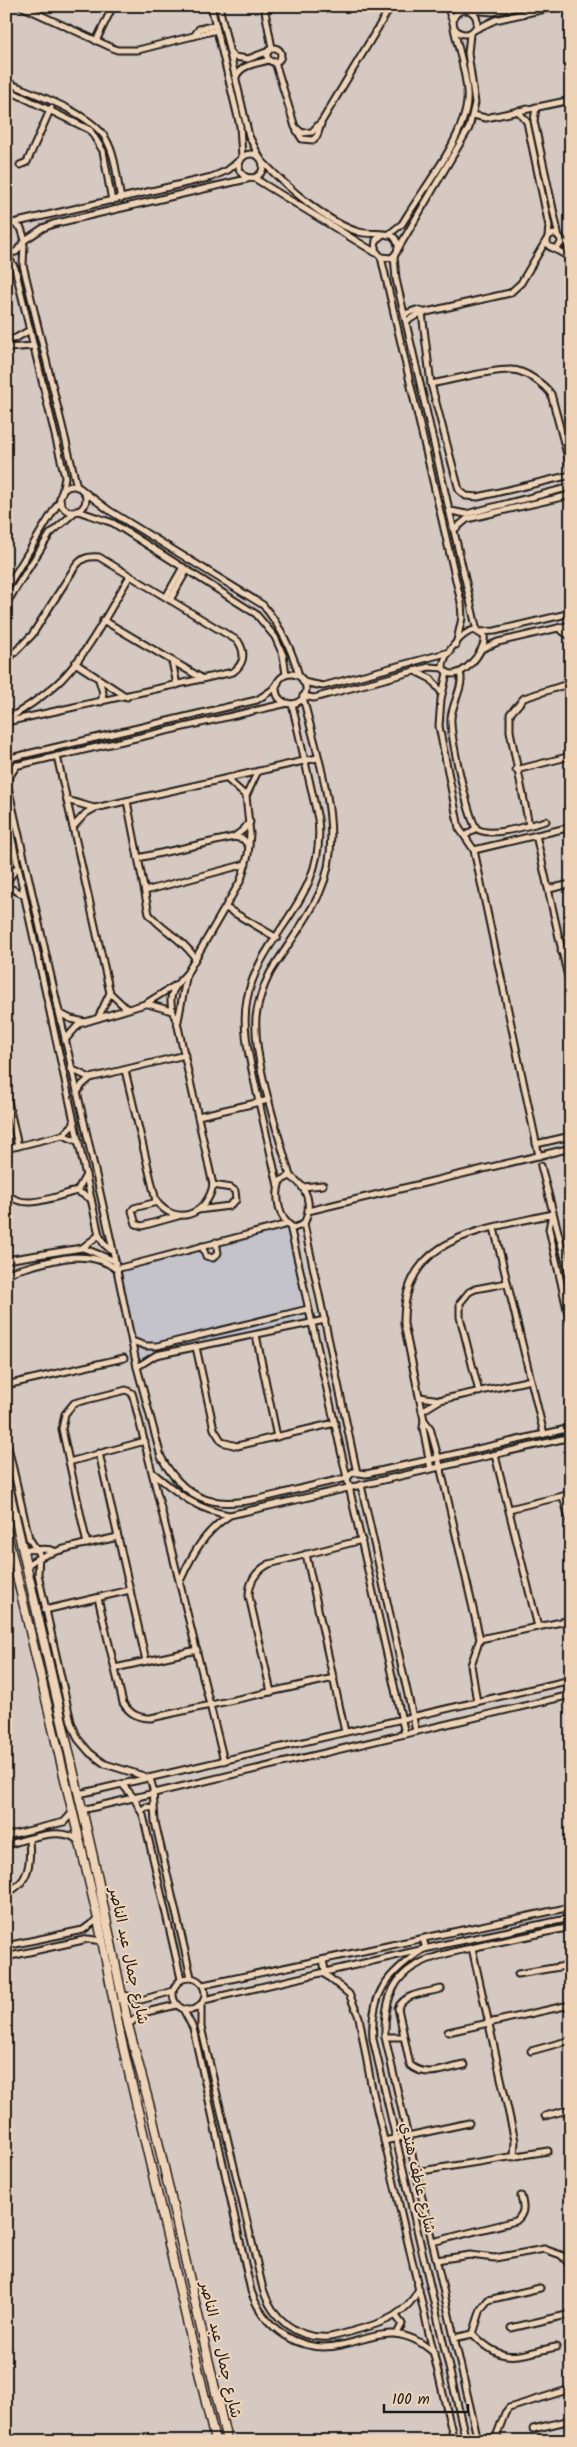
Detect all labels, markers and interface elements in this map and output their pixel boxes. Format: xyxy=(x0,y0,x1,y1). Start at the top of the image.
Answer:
street label: شارع جمال عبد الناصر xyxy=(102,1884,154,2027)
street label: شارع عاطف هندي xyxy=(393,2120,441,2236)
street label: شارع جمال عبد الناصر xyxy=(192,2278,247,2421)
scale bar xyxy=(384,2382,468,2414)
text: 100 m xyxy=(392,2388,430,2412)

